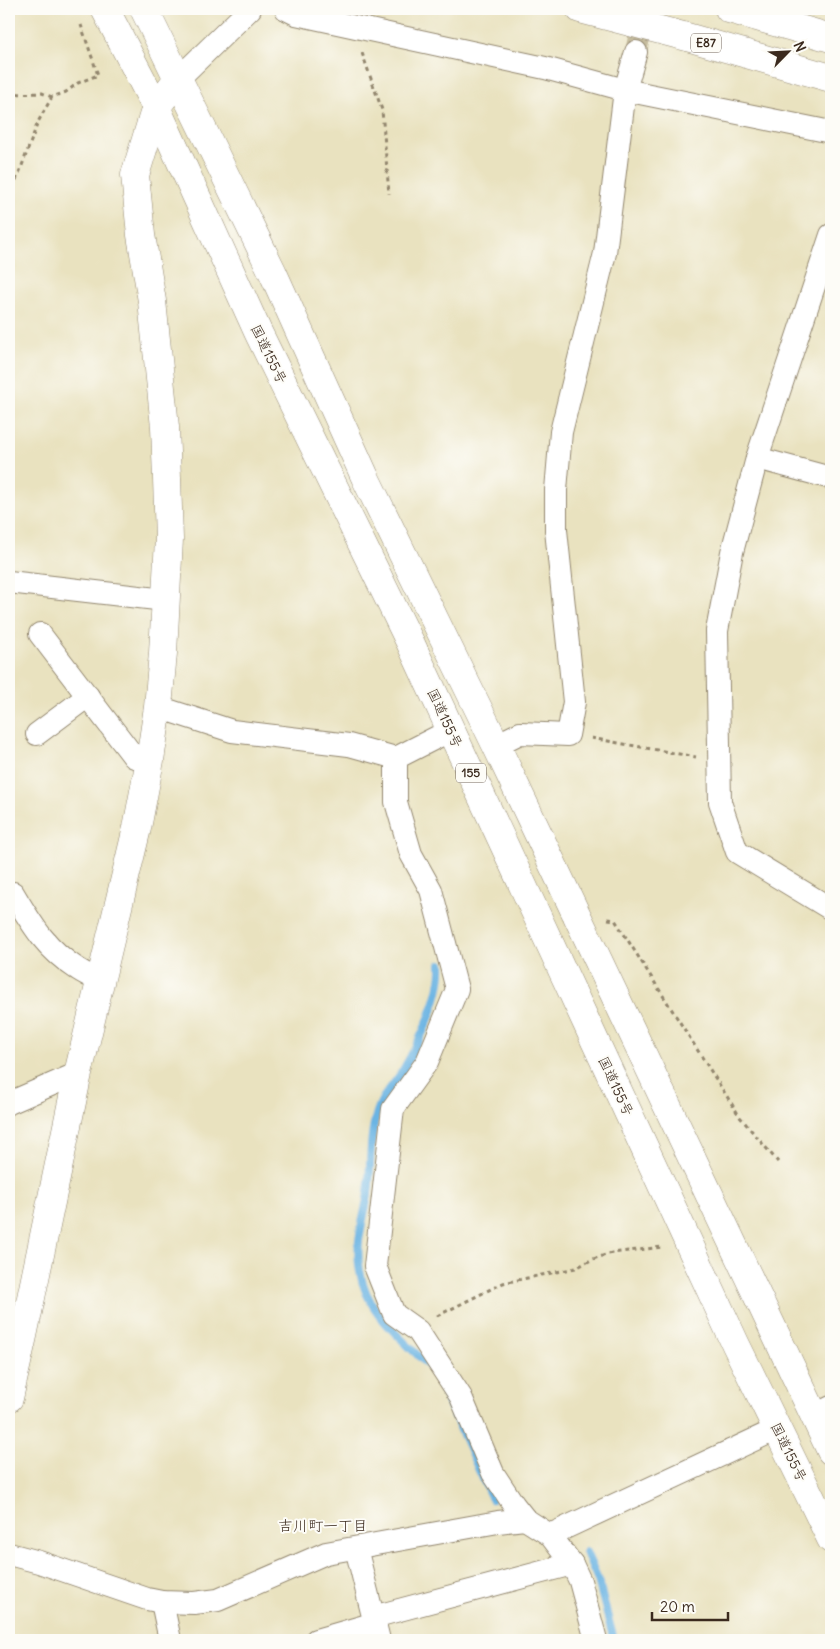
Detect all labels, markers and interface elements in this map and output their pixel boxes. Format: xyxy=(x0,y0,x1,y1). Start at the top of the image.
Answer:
north arrow xyxy=(762,28,812,78)
road number: E87 xyxy=(691,34,721,52)
text: N xyxy=(790,39,810,55)
street label: 国道155号 xyxy=(247,321,291,387)
street label: 国道155号 xyxy=(423,685,467,751)
road number: 155 xyxy=(456,764,486,782)
street label: 国道155号 xyxy=(594,1053,638,1119)
street label: 国道155号 xyxy=(767,1419,811,1485)
district label: 吉川町一丁目 xyxy=(278,1516,368,1535)
scale bar xyxy=(652,1589,729,1621)
text: 20 m xyxy=(660,1597,695,1616)

